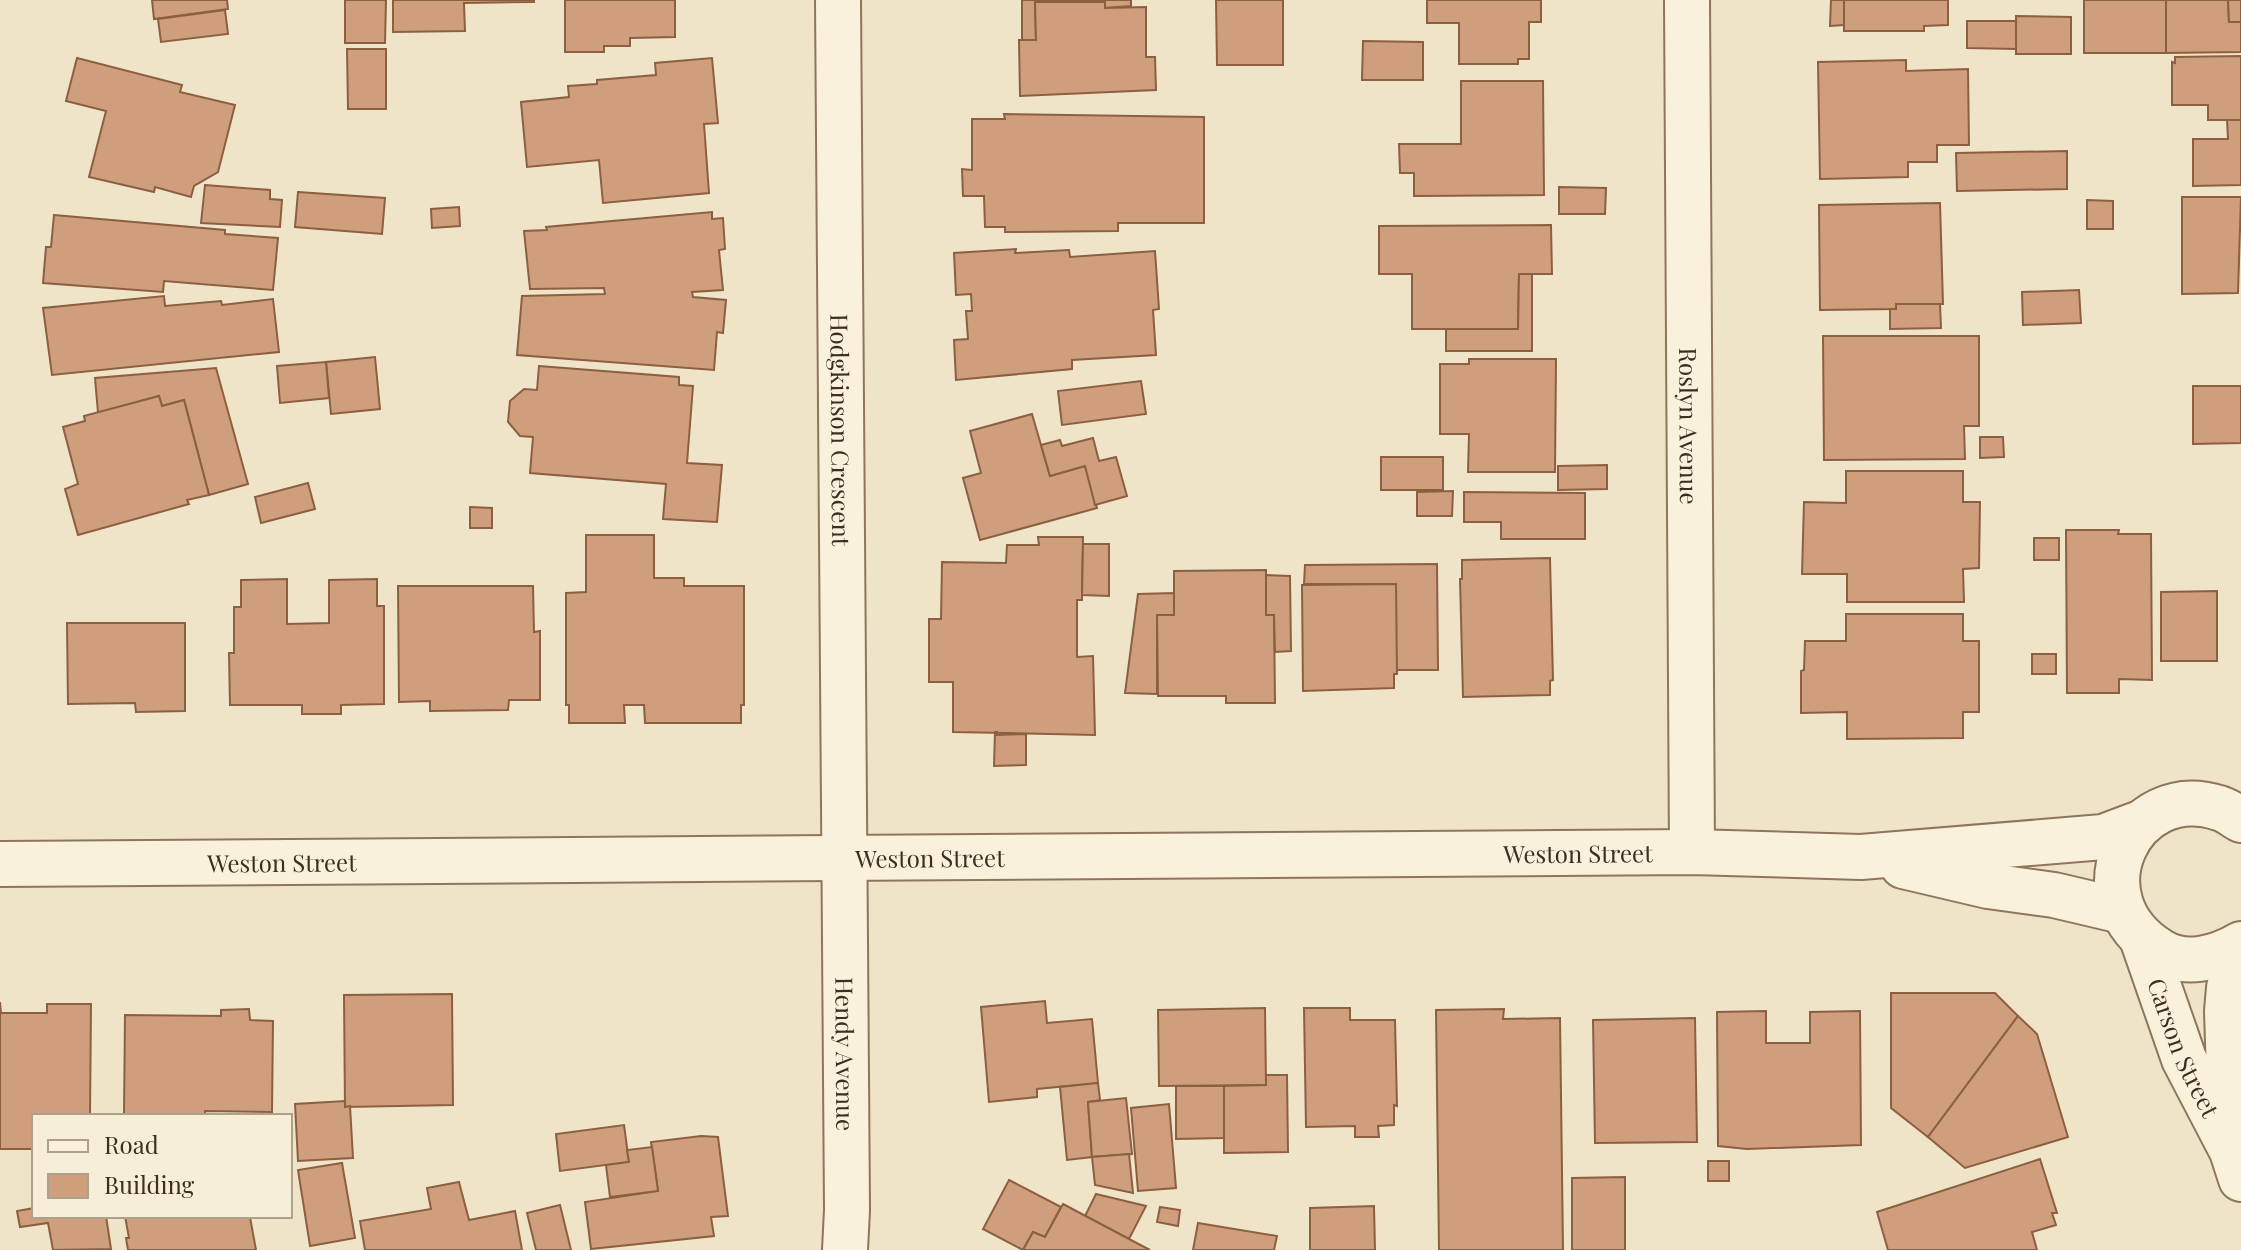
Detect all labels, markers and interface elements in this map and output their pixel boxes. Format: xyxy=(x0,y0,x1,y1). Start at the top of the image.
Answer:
street label: Hodgkinson Crescent xyxy=(824,314,858,547)
street label: Roslyn Avenue xyxy=(1673,347,1706,505)
street label: Weston Street xyxy=(1502,836,1653,869)
street label: Weston Street xyxy=(854,841,1005,874)
street label: Weston Street xyxy=(206,845,357,879)
street label: Carson Street xyxy=(2141,974,2228,1123)
street label: Hendy Avenue xyxy=(829,977,862,1131)
legend xyxy=(32,1114,292,1218)
text: Road xyxy=(104,1128,159,1160)
text: Building xyxy=(104,1168,195,1200)

